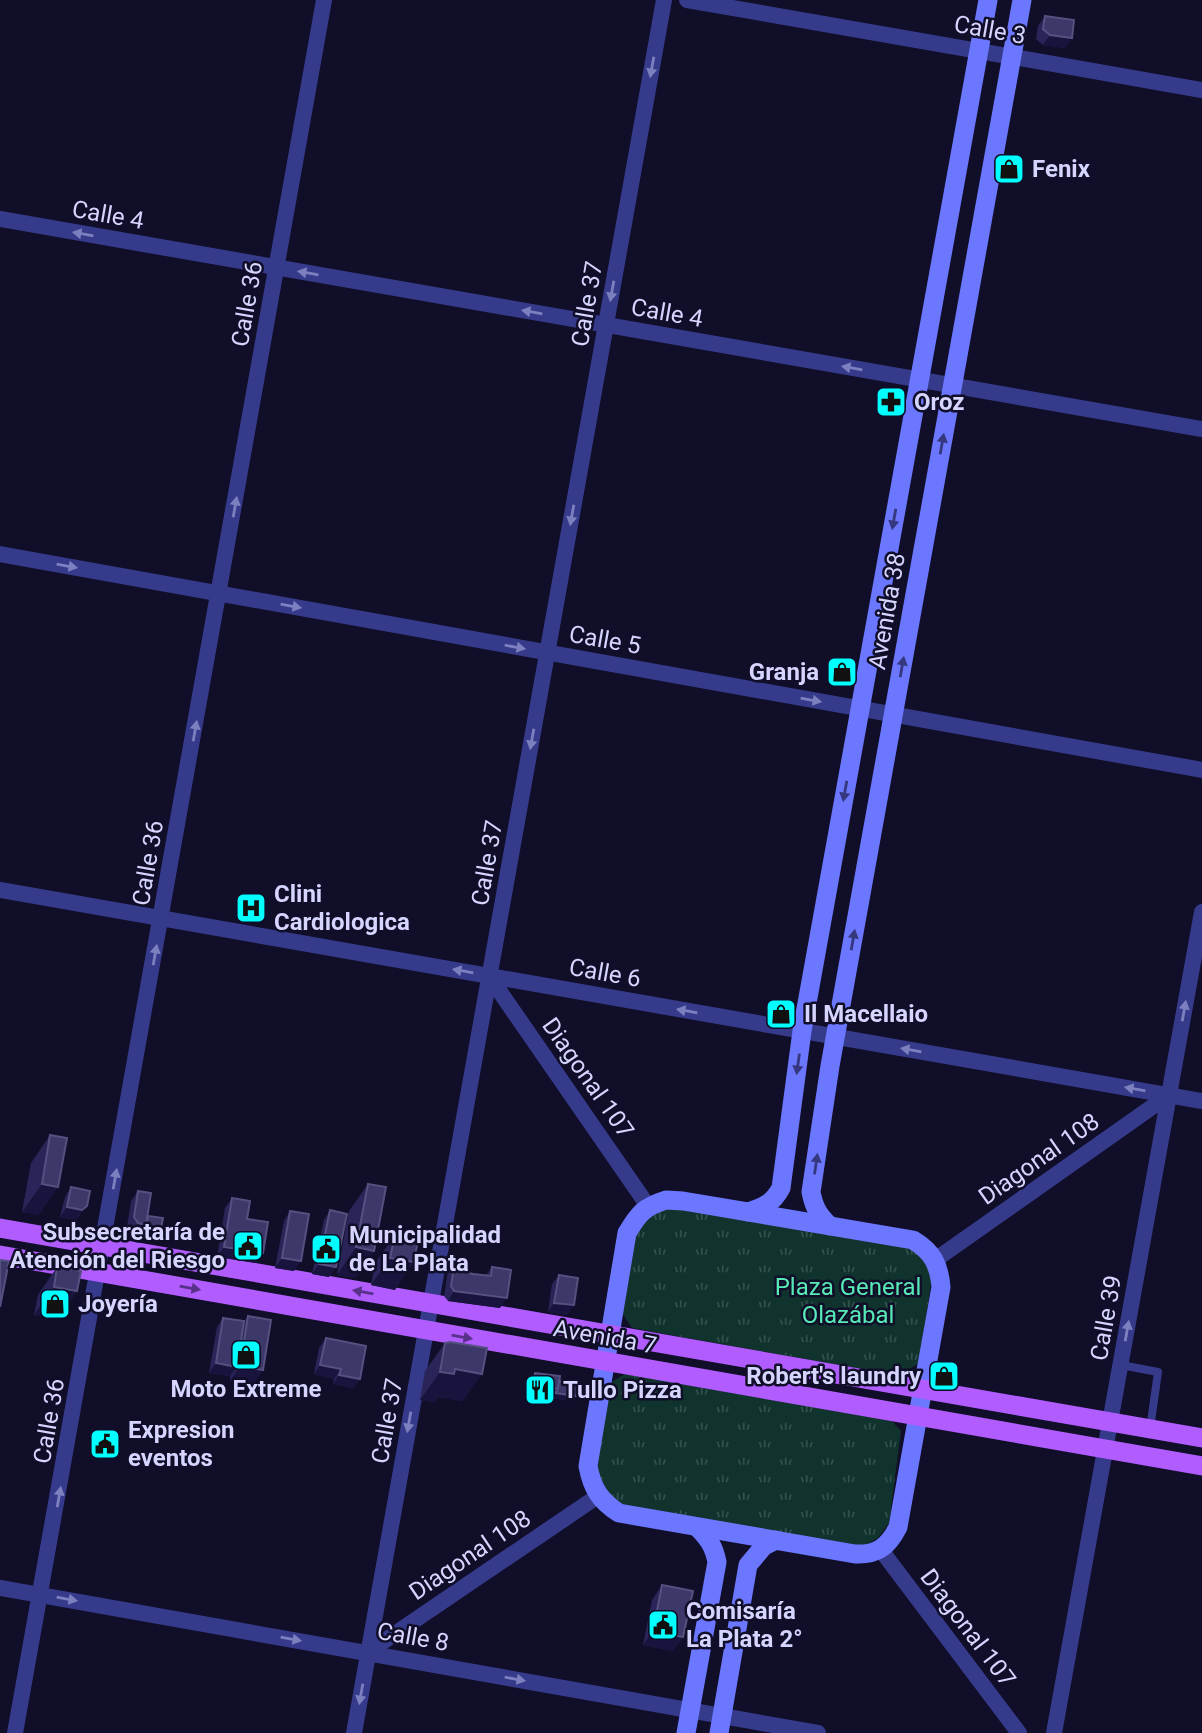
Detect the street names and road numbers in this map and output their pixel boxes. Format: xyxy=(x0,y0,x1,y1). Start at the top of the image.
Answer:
street label: Calle 3 xyxy=(952,10,1028,50)
street label: Calle 4 xyxy=(70,195,146,235)
street label: Calle 36 xyxy=(226,259,268,349)
street label: Calle 37 xyxy=(566,259,608,349)
street label: Calle 4 xyxy=(629,293,705,333)
street label: Avenida 38 xyxy=(863,551,911,671)
street label: Calle 5 xyxy=(567,620,643,660)
street label: Calle 36 xyxy=(127,818,169,908)
street label: Calle 37 xyxy=(466,818,508,908)
street label: Calle 6 xyxy=(567,953,643,993)
street label: Diagonal 107 xyxy=(536,1012,640,1144)
street label: Diagonal 108 xyxy=(973,1107,1105,1211)
street label: Calle 39 xyxy=(1085,1273,1127,1363)
street label: Avenida 7 xyxy=(551,1314,659,1360)
street label: Calle 36 xyxy=(28,1376,70,1466)
street label: Calle 37 xyxy=(366,1376,408,1466)
street label: Diagonal 108 xyxy=(404,1504,536,1606)
street label: Diagonal 107 xyxy=(915,1564,1021,1692)
street label: Calle 8 xyxy=(375,1617,451,1657)

